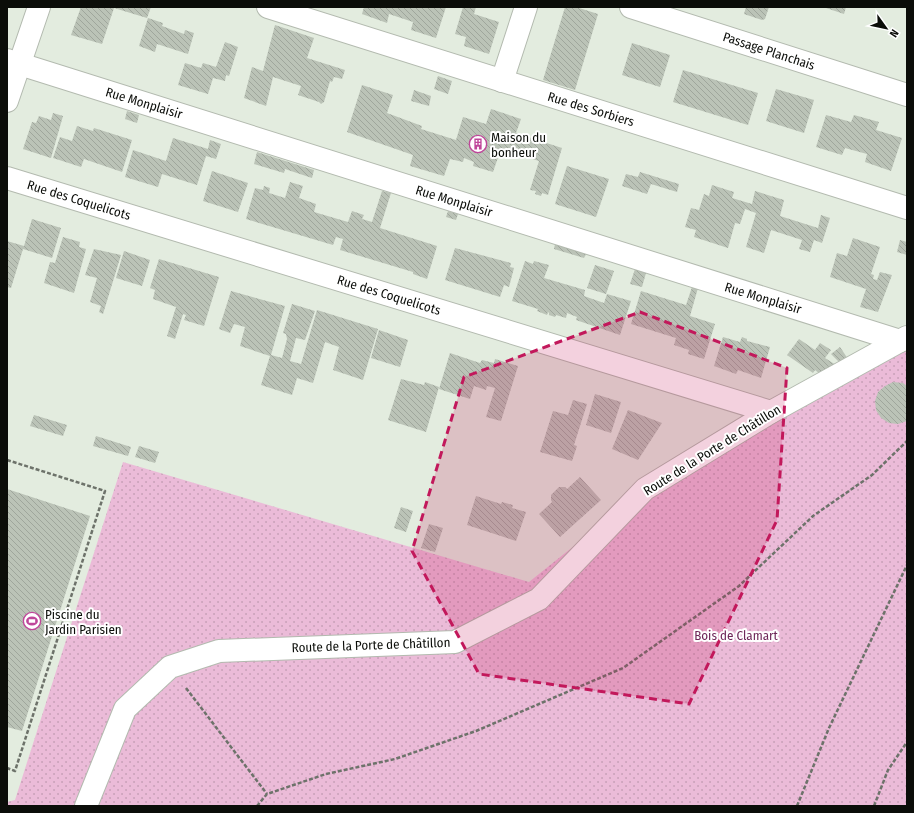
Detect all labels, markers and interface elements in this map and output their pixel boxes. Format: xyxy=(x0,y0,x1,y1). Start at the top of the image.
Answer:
north arrow xyxy=(866,8,906,48)
text: N xyxy=(887,27,901,39)
street label: Passage Planchais xyxy=(721,29,817,73)
street label: Rue Monplaisir xyxy=(104,84,185,122)
street label: Rue des Sorbiers xyxy=(546,89,637,129)
place label: Maison du bonheur xyxy=(491,130,546,160)
building icon: Maison du bonheur xyxy=(468,134,488,154)
street label: Rue des Coquelicots xyxy=(25,177,133,223)
street label: Rue Monplaisir xyxy=(414,182,495,220)
street label: Rue des Coquelicots xyxy=(335,272,443,318)
street label: Rue Monplaisir xyxy=(723,279,804,317)
street label: Route de la Porte de Châtillon xyxy=(641,402,783,498)
place label: Piscine du Jardin Parisien xyxy=(45,607,122,637)
sports icon: Piscine du Jardin Parisien xyxy=(22,611,42,631)
park label: Bois de Clamart xyxy=(694,628,779,643)
street label: Route de la Porte de Châtillon xyxy=(291,635,451,655)

